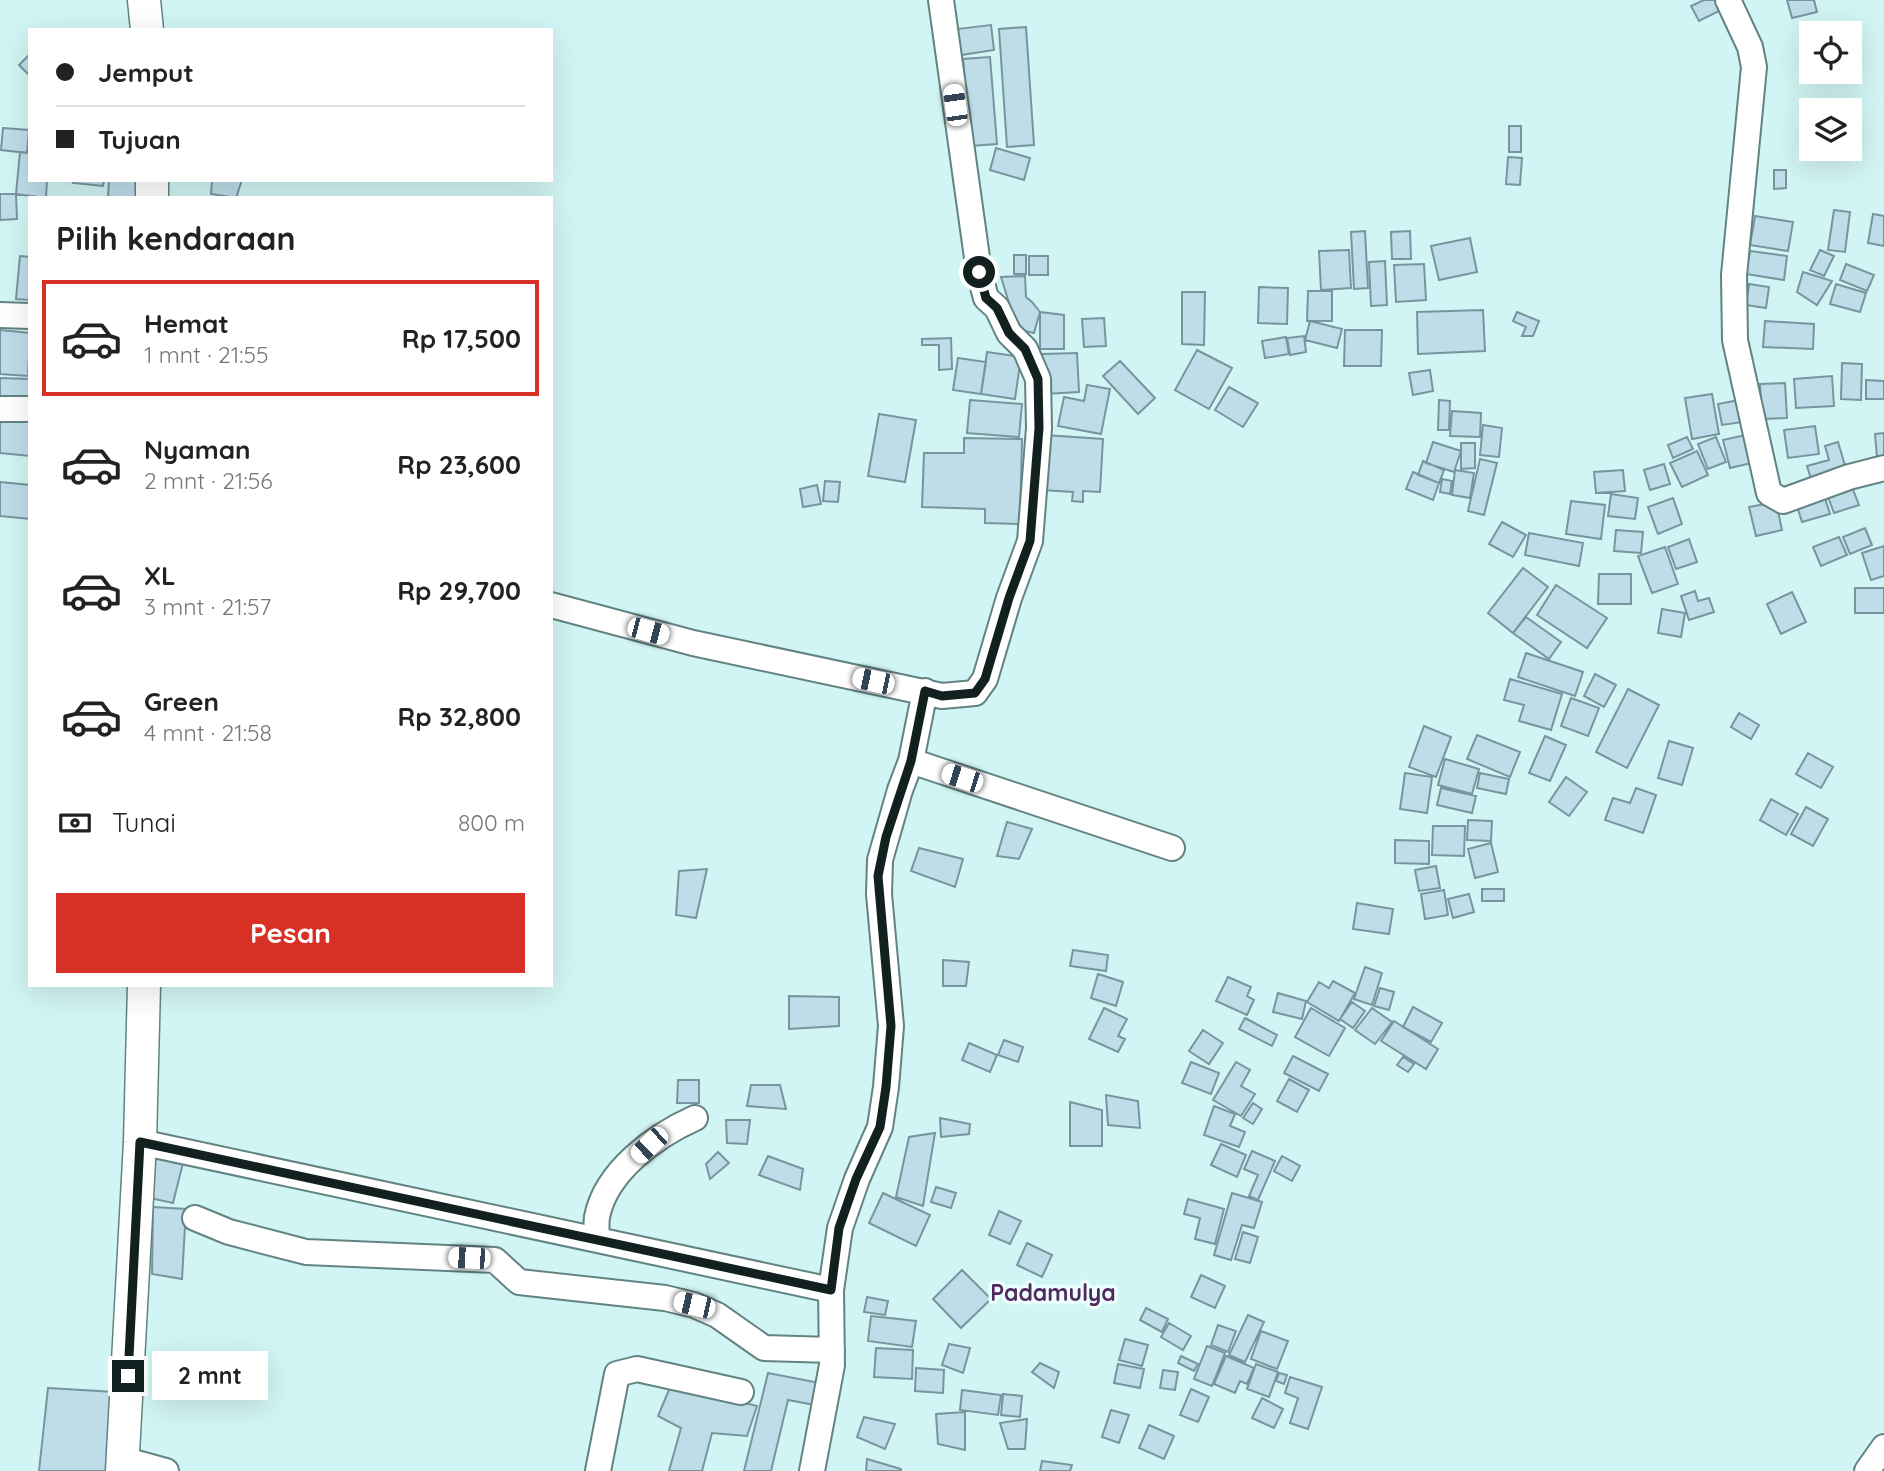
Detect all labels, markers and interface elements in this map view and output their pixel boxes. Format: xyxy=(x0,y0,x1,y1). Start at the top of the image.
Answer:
map controls xyxy=(1799,21,1862,161)
button: locate xyxy=(1799,21,1862,84)
text: Jemput xyxy=(98,56,194,89)
car xyxy=(942,83,969,127)
button: layers xyxy=(1799,98,1862,161)
text: Tujuan xyxy=(98,123,181,156)
text: Pilih kendaraan xyxy=(56,218,296,258)
route start xyxy=(963,256,995,288)
icon: car xyxy=(60,307,123,370)
text: Hemat xyxy=(144,307,229,340)
text: Rp 17,500 xyxy=(402,322,521,355)
text: 1 mnt · 21:55 xyxy=(144,340,269,369)
icon: car xyxy=(60,433,123,496)
text: Nyaman xyxy=(144,433,251,466)
text: Rp 23,600 xyxy=(397,448,521,481)
text: 2 mnt · 21:56 xyxy=(144,466,273,495)
icon: car xyxy=(60,559,123,622)
text: XL xyxy=(144,559,176,592)
text: Rp 29,700 xyxy=(397,574,521,607)
text: 3 mnt · 21:57 xyxy=(144,592,271,621)
car xyxy=(625,615,672,647)
car xyxy=(851,666,896,696)
icon: car xyxy=(60,685,123,748)
text: Green xyxy=(144,685,219,718)
text: Rp 32,800 xyxy=(397,700,521,733)
text: 4 mnt · 21:58 xyxy=(144,718,272,747)
car xyxy=(939,762,986,794)
icon: cash xyxy=(56,804,94,842)
text: Tunai xyxy=(112,806,176,839)
text: 800 m xyxy=(458,808,525,837)
button: Pesan xyxy=(56,893,525,973)
car xyxy=(627,1123,672,1167)
car xyxy=(448,1247,491,1269)
district label: Padamulya xyxy=(990,1278,1116,1307)
car xyxy=(672,1290,717,1320)
callout: 2 mnt xyxy=(152,1352,268,1400)
route end xyxy=(112,1360,144,1392)
text: 2 mnt xyxy=(178,1361,242,1390)

